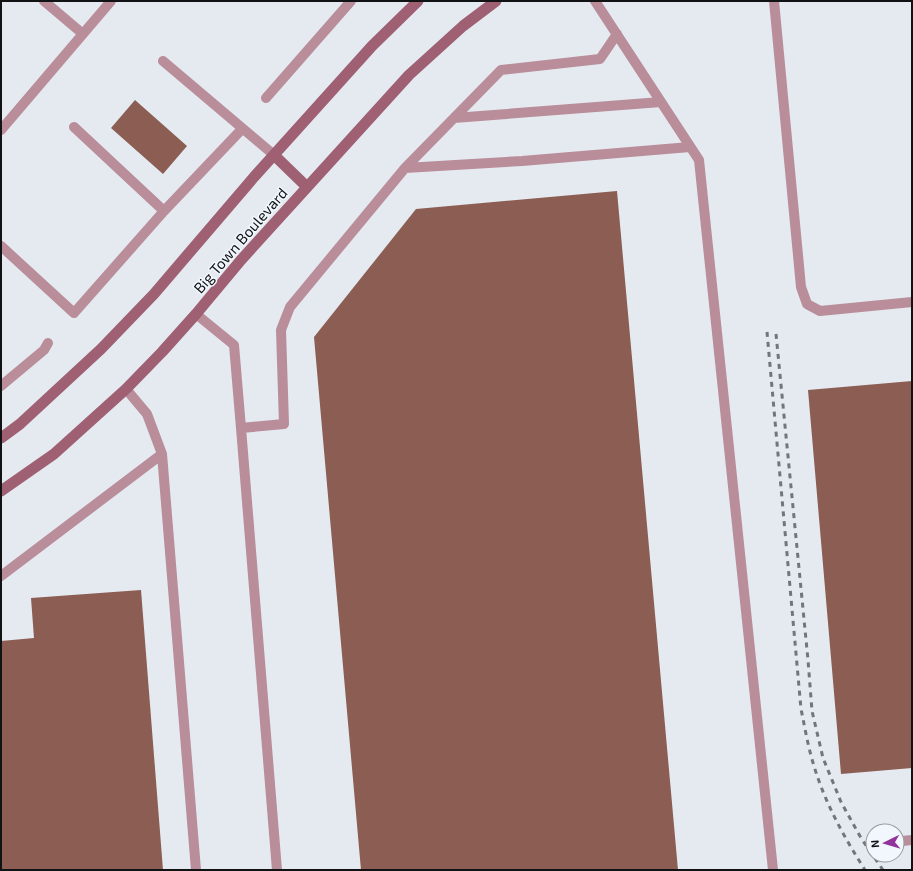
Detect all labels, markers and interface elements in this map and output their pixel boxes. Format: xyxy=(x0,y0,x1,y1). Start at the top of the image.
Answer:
street label: Big Town Boulevard xyxy=(189,184,291,296)
north arrow xyxy=(865,823,905,863)
text: N xyxy=(868,839,881,848)

